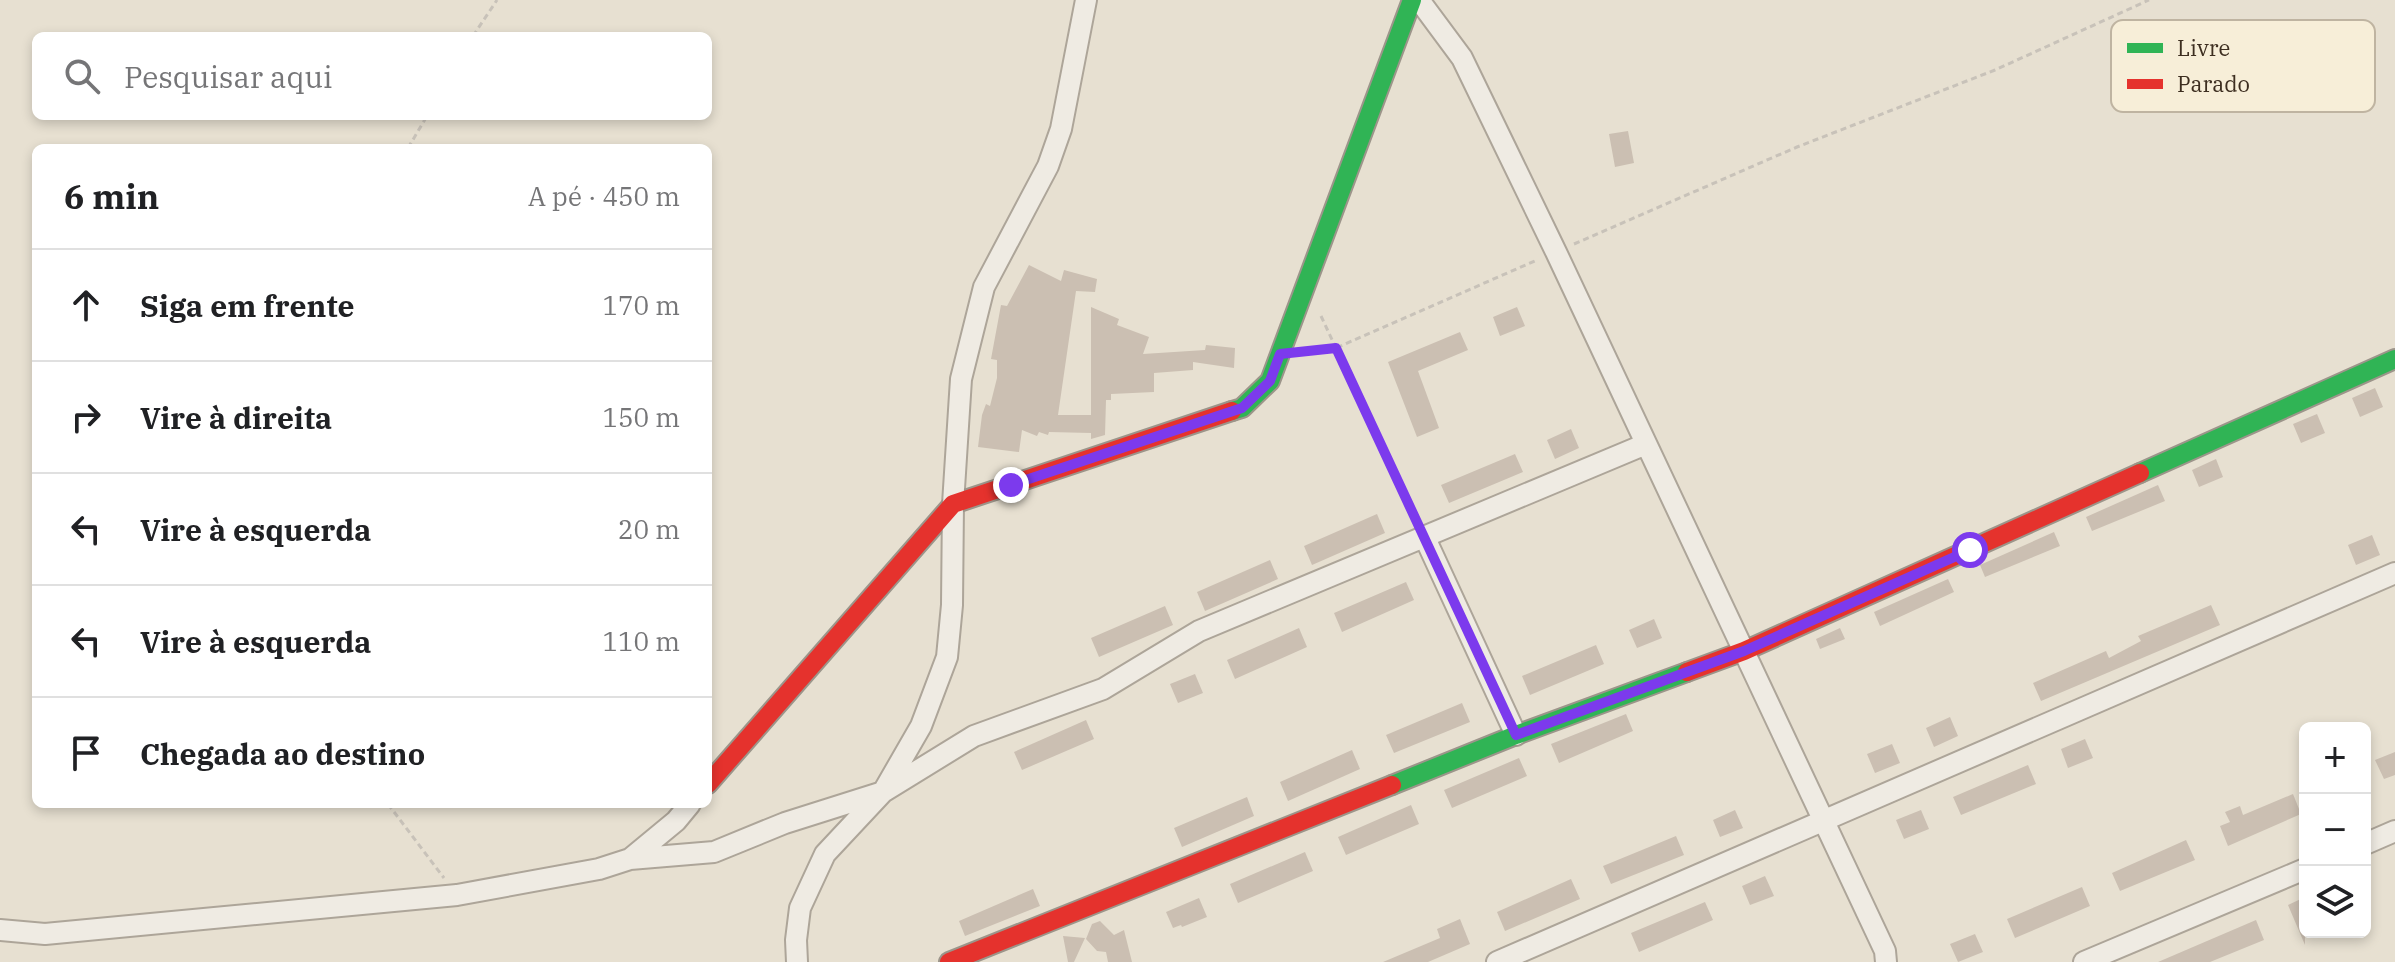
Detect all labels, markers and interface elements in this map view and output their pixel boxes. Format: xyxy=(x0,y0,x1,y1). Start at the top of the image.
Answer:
legend xyxy=(2111,20,2375,112)
search box xyxy=(32,32,712,120)
text: Livre xyxy=(2177,33,2230,62)
icon: search xyxy=(60,54,104,98)
text: Pesquisar aqui xyxy=(124,57,332,96)
text: Parado xyxy=(2177,69,2250,98)
text: 6 min xyxy=(64,174,159,218)
text: A pé · 450 m xyxy=(528,179,680,213)
icon: ahead xyxy=(64,283,108,327)
text: Siga em frente xyxy=(140,286,355,325)
text: 170 m xyxy=(602,288,680,322)
icon: right xyxy=(64,395,108,439)
text: Vire à direita xyxy=(140,398,332,437)
text: 150 m xyxy=(602,400,680,434)
route end xyxy=(993,467,1029,503)
icon: left xyxy=(64,507,108,551)
text: Vire à esquerda xyxy=(140,510,371,549)
text: 20 m xyxy=(618,512,680,546)
route start xyxy=(1952,532,1988,568)
icon: left xyxy=(64,619,108,663)
text: Vire à esquerda xyxy=(140,622,371,661)
text: 110 m xyxy=(602,624,680,658)
map controls xyxy=(2299,722,2371,938)
button: + xyxy=(2299,722,2371,794)
icon: arrive xyxy=(64,731,108,775)
text: Chegada ao destino xyxy=(140,734,425,773)
button: − xyxy=(2299,794,2371,866)
button: layers xyxy=(2299,866,2371,938)

